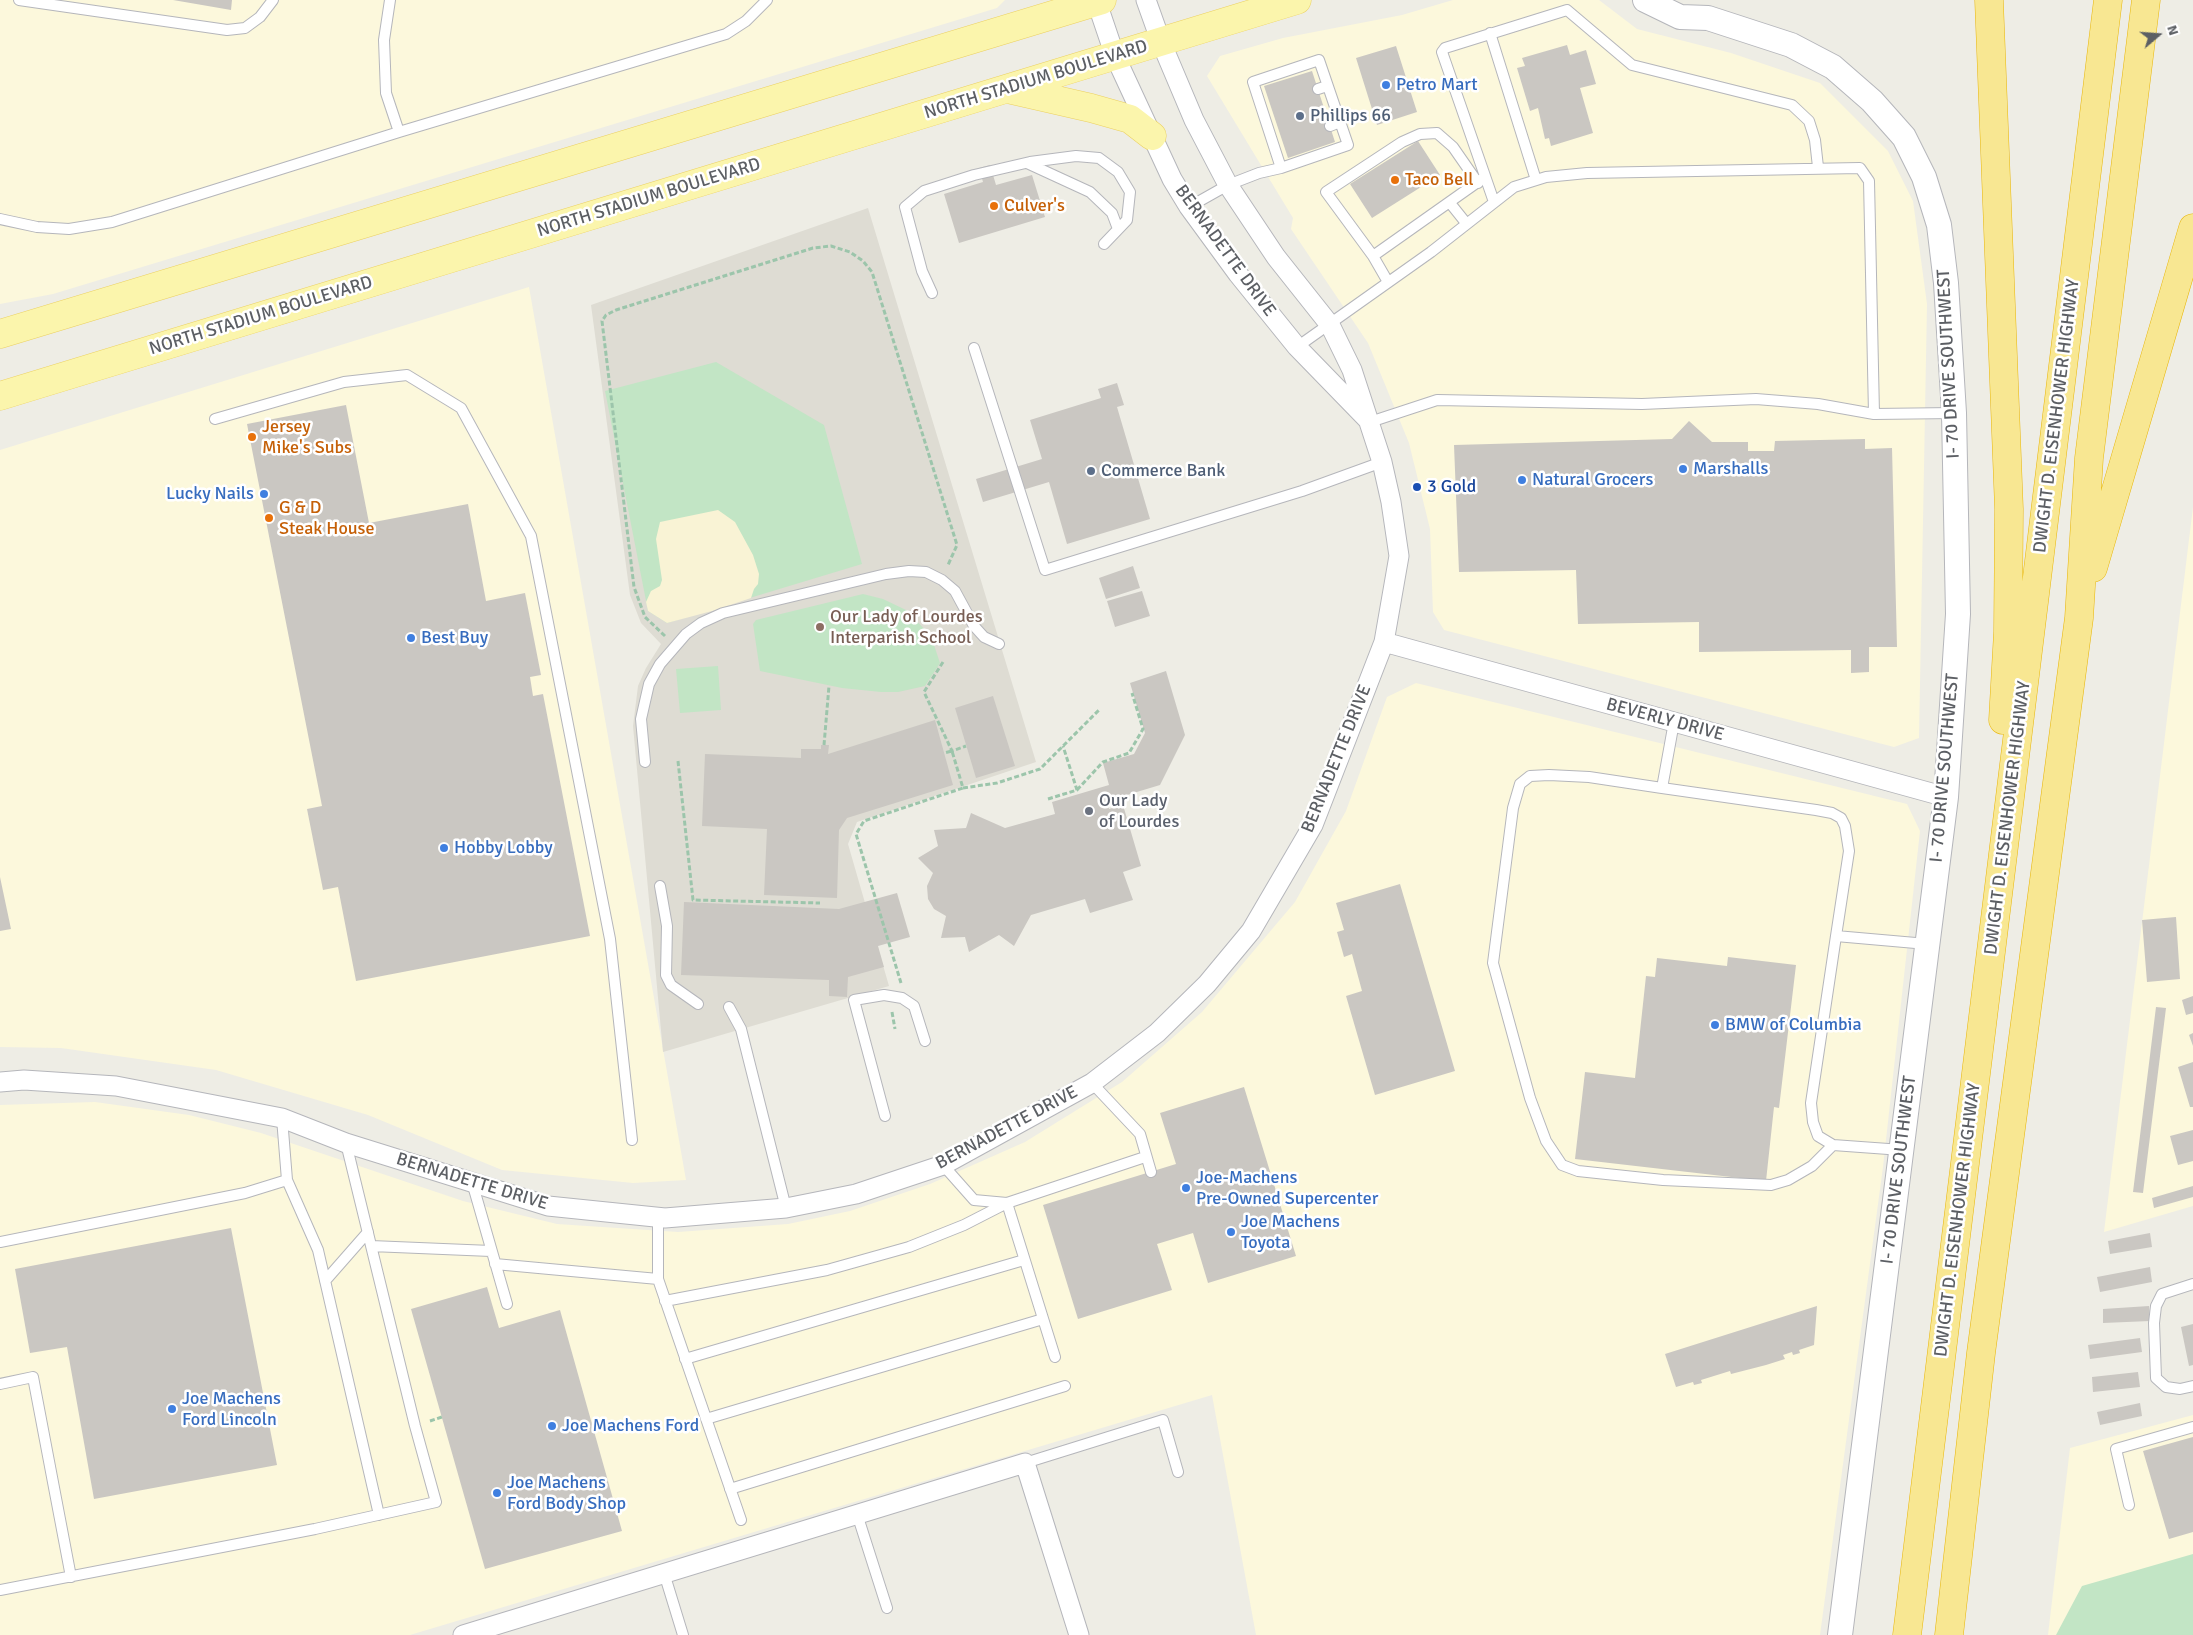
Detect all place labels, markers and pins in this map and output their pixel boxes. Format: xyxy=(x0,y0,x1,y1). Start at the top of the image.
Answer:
place label: Petro Mart xyxy=(1396,74,1478,96)
marker: Petro Mart xyxy=(1380,79,1392,91)
place label: Phillips 66 xyxy=(1310,105,1391,127)
marker: Phillips 66 xyxy=(1294,110,1306,122)
place label: Taco Bell xyxy=(1405,169,1474,191)
marker: Taco Bell xyxy=(1389,174,1401,186)
place label: Culver's xyxy=(1004,195,1065,217)
marker: Culver's xyxy=(988,200,1000,212)
place label: Jersey Mike's Subs xyxy=(262,416,352,458)
marker: Jersey Mike's Subs xyxy=(246,431,258,443)
place label: Marshalls xyxy=(1693,458,1768,480)
place label: Commerce Bank xyxy=(1101,460,1225,482)
marker: Marshalls xyxy=(1677,463,1689,475)
marker: Commerce Bank xyxy=(1085,465,1097,477)
place label: Natural Grocers xyxy=(1532,469,1653,491)
marker: Natural Grocers xyxy=(1516,474,1528,486)
place label: 3 Gold xyxy=(1427,476,1476,498)
marker: 3 Gold xyxy=(1411,481,1423,493)
place label: Lucky Nails xyxy=(166,483,254,505)
marker: Lucky Nails xyxy=(258,488,270,500)
place label: G & D Steak House xyxy=(279,497,374,540)
marker: G & D Steak House xyxy=(263,512,275,524)
place label: Our Lady of Lourdes Interparish School xyxy=(830,606,983,649)
marker: Our Lady of Lourdes Interparish School xyxy=(814,621,826,633)
place label: Best Buy xyxy=(421,627,488,649)
marker: Best Buy xyxy=(405,632,417,644)
place label: Our Lady of Lourdes xyxy=(1099,790,1179,832)
marker: Our Lady of Lourdes xyxy=(1083,805,1095,817)
place label: Hobby Lobby xyxy=(454,837,553,859)
marker: Hobby Lobby xyxy=(438,842,450,854)
place label: BMW of Columbia xyxy=(1725,1014,1862,1036)
marker: BMW of Columbia xyxy=(1709,1019,1721,1031)
place label: Joe-Machens Pre-Owned Supercenter xyxy=(1196,1167,1378,1210)
marker: Joe-Machens Pre-Owned Supercenter xyxy=(1180,1182,1192,1194)
place label: Joe Machens Toyota xyxy=(1241,1211,1340,1254)
marker: Joe Machens Toyota xyxy=(1225,1226,1237,1238)
place label: Joe Machens Ford Lincoln xyxy=(182,1388,281,1430)
marker: Joe Machens Ford Lincoln xyxy=(166,1403,178,1415)
place label: Joe Machens Ford xyxy=(562,1415,699,1437)
marker: Joe Machens Ford xyxy=(546,1420,558,1432)
place label: Joe Machens Ford Body Shop xyxy=(507,1472,626,1515)
marker: Joe Machens Ford Body Shop xyxy=(491,1487,503,1499)

